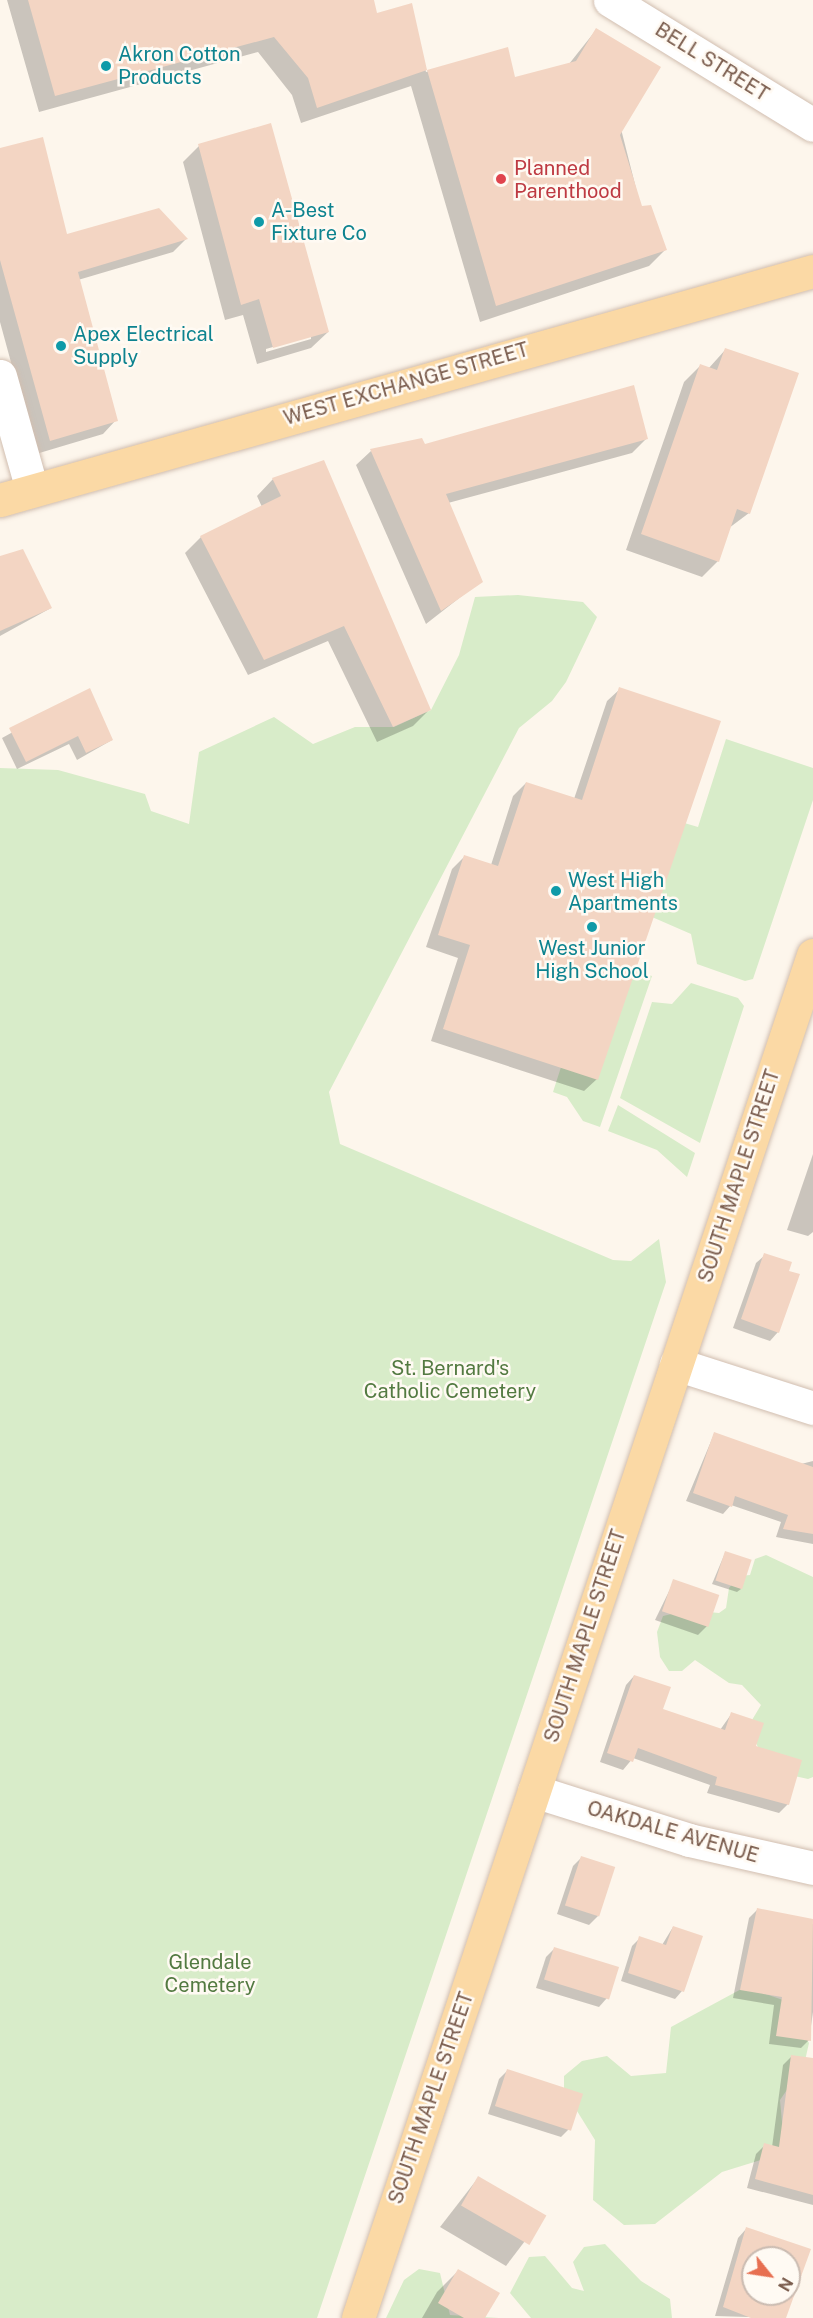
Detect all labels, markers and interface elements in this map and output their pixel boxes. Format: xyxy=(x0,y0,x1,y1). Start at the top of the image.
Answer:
street label: BELL STREET xyxy=(651,17,773,107)
place label: Akron Cotton Products xyxy=(118,42,241,89)
marker: Akron Cotton Products xyxy=(99,59,113,73)
place label: Planned Parenthood xyxy=(514,156,622,203)
marker: Planned Parenthood xyxy=(492,170,510,188)
place label: A-Best Fixture Co xyxy=(271,198,367,245)
marker: A-Best Fixture Co xyxy=(252,215,266,229)
place label: Apex Electrical Supply xyxy=(73,322,214,369)
street label: WEST EXCHANGE STREET xyxy=(281,338,531,430)
marker: Apex Electrical Supply xyxy=(54,339,68,353)
place label: West High Apartments xyxy=(568,868,678,915)
marker: West High Apartments xyxy=(549,884,563,898)
marker: West Junior High School xyxy=(585,920,599,934)
place label: West Junior High School xyxy=(535,936,649,983)
street label: SOUTH MAPLE STREET xyxy=(693,1066,785,1286)
park label: St. Bernard's Catholic Cemetery xyxy=(364,1357,536,1404)
street label: SOUTH MAPLE STREET xyxy=(539,1526,631,1746)
street label: OAKDALE AVENUE xyxy=(584,1796,762,1868)
park label: Glendale Cemetery xyxy=(165,1951,255,1998)
street label: SOUTH MAPLE STREET xyxy=(383,1989,479,2207)
north arrow xyxy=(741,2246,801,2306)
text: N xyxy=(774,2274,797,2294)

